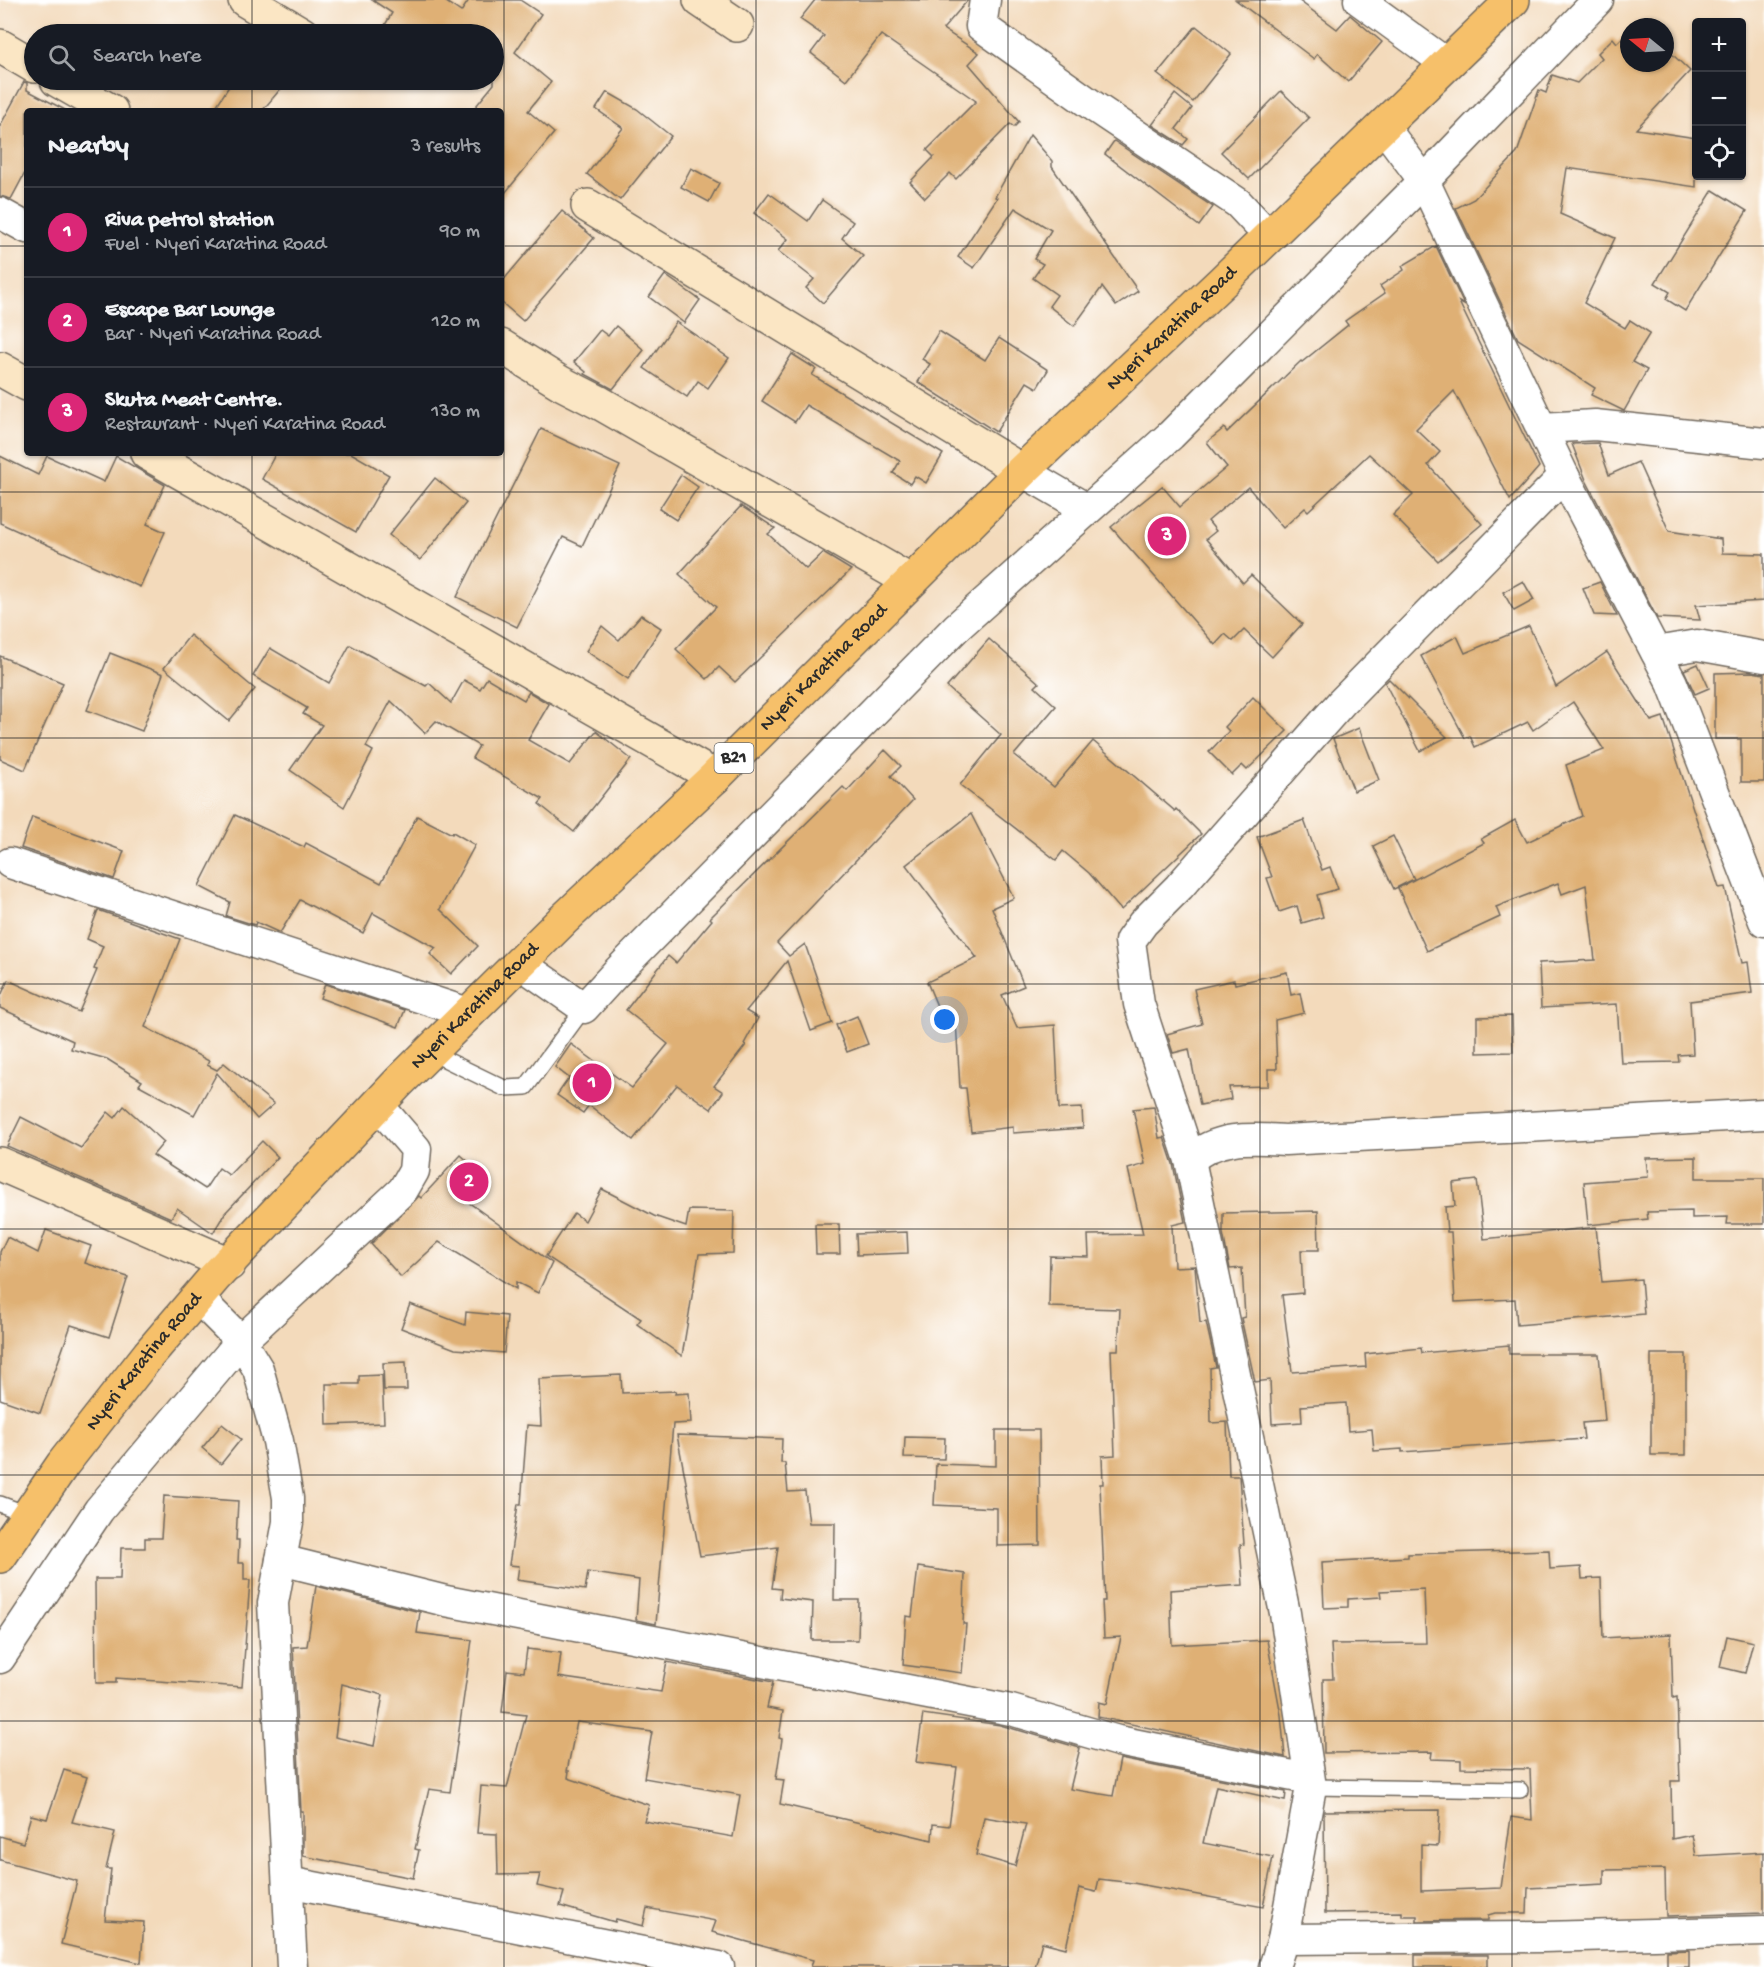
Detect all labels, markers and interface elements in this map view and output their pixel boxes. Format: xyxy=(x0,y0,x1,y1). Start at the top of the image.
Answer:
north arrow xyxy=(1620,18,1674,72)
map controls xyxy=(1692,18,1746,180)
button: + xyxy=(1692,18,1746,72)
search box xyxy=(24,24,504,90)
icon: search xyxy=(45,41,78,74)
text: Search here xyxy=(93,44,201,70)
button: − xyxy=(1692,72,1746,126)
button: locate xyxy=(1692,126,1746,180)
text: Nearby xyxy=(48,132,129,163)
text: 3 results xyxy=(411,136,480,159)
text: Riva petrol station xyxy=(105,208,274,234)
text: 1 xyxy=(63,221,72,244)
text: 90 m xyxy=(440,221,480,244)
text: Fuel · Nyeri Karatina Road xyxy=(105,234,326,257)
street label: Nyeri Karatina Road xyxy=(1102,260,1244,396)
text: Escape Bar Lounge xyxy=(105,298,274,324)
text: 2 xyxy=(63,311,72,334)
text: 120 m xyxy=(432,311,480,334)
text: Bar · Nyeri Karatina Road xyxy=(105,324,320,347)
text: Skuta Meat Centre. xyxy=(105,388,284,414)
text: 3 xyxy=(62,401,73,424)
text: 130 m xyxy=(431,401,480,424)
text: Restaurant · Nyeri Karatina Road xyxy=(105,414,385,437)
pin: 3 xyxy=(1148,514,1186,558)
street label: Nyeri Karatina Road xyxy=(755,598,895,737)
road number: B21 xyxy=(714,743,754,773)
street label: Nyeri Karatina Road xyxy=(406,937,546,1075)
your location xyxy=(930,1005,959,1034)
pin: 1 xyxy=(572,1060,612,1106)
pin: 2 xyxy=(450,1160,488,1204)
street label: Nyeri Karatina Road xyxy=(82,1287,209,1436)

